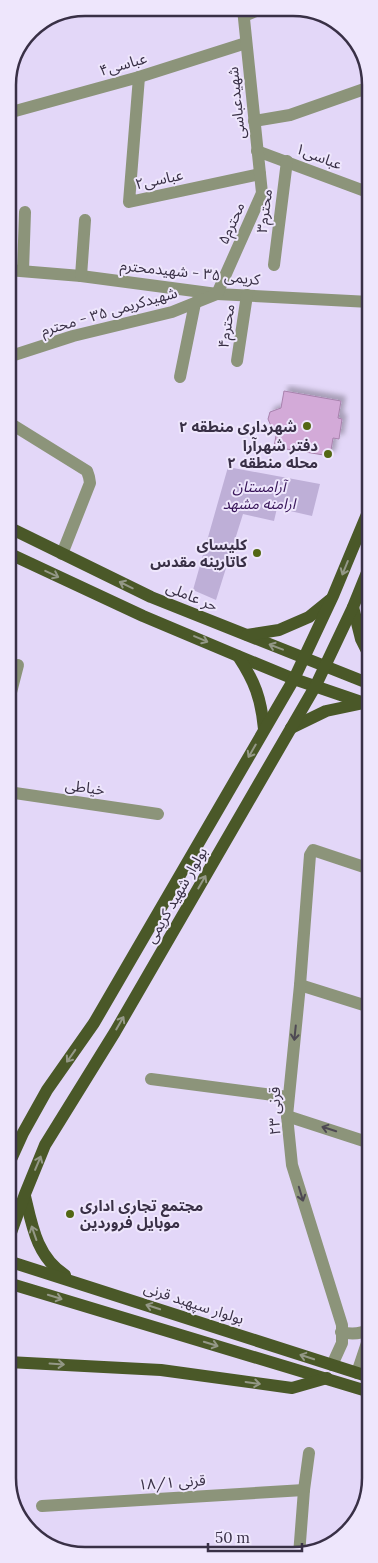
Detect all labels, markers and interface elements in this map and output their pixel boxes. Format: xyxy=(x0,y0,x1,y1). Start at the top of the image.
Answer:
street label: عباسی۴ xyxy=(97,48,149,80)
street label: شهیدعباسی xyxy=(223,66,249,140)
street label: عباسی۱ xyxy=(293,138,345,174)
street label: عباسی۲ xyxy=(133,165,185,193)
street label: محترم۳ xyxy=(252,188,278,234)
street label: محترم۵ xyxy=(213,199,251,248)
street label: کریمی ۳۵ - شهیدمحترم xyxy=(119,255,262,291)
street label: شهیدکریمی ۳۵ - محترم xyxy=(39,282,180,341)
street label: محترم۴ xyxy=(214,303,240,350)
place label: شهرداری منطقه ۲ xyxy=(179,417,297,436)
marker: شهرداری منطقه ۲ xyxy=(301,420,313,432)
place label: دفتر شهرآرا محله منطقه ۲ xyxy=(227,436,318,472)
marker: دفتر شهرآرا محله منطقه ۲ xyxy=(322,448,334,460)
park label: آرامستان ارامنه مشهد xyxy=(223,477,297,513)
place label: کلیسای کاتارینه مقدس xyxy=(150,535,247,571)
marker: کلیسای کاتارینه مقدس xyxy=(251,547,263,559)
one-way arrow xyxy=(340,560,349,575)
one-way arrow xyxy=(44,569,59,579)
street label: حر عاملی xyxy=(163,577,221,615)
one-way arrow xyxy=(119,580,134,589)
one-way arrow xyxy=(193,635,208,645)
one-way arrow xyxy=(269,641,284,651)
one-way arrow xyxy=(246,743,256,757)
street label: خیاطی xyxy=(64,775,106,799)
street label: بولوار شهید کریمی xyxy=(141,844,211,946)
one-way arrow xyxy=(197,875,207,890)
one-way arrow xyxy=(116,1016,126,1031)
one-way arrow xyxy=(290,1025,300,1041)
one-way arrow xyxy=(66,1049,76,1063)
street label: قرنی ۲۳ xyxy=(265,1087,284,1135)
one-way arrow xyxy=(321,1124,337,1134)
one-way arrow xyxy=(34,1156,43,1171)
one-way arrow xyxy=(297,1185,307,1201)
place label: مجتمع تجاری اداری موبایل فروردین xyxy=(80,1196,203,1232)
marker: مجتمع تجاری اداری موبایل فروردین xyxy=(64,1208,76,1220)
one-way arrow xyxy=(29,1226,38,1241)
street label: بولوار سپهبد قرنی xyxy=(141,1278,247,1329)
one-way arrow xyxy=(46,1293,62,1303)
one-way arrow xyxy=(145,1302,161,1311)
one-way arrow xyxy=(202,1339,218,1349)
one-way arrow xyxy=(300,1352,316,1361)
one-way arrow xyxy=(49,1359,65,1368)
one-way arrow xyxy=(245,1378,261,1388)
street label: قرنی ۱۸/۱ xyxy=(138,1470,207,1495)
scale bar xyxy=(208,1520,302,1552)
text: 50 m xyxy=(215,1528,250,1547)

